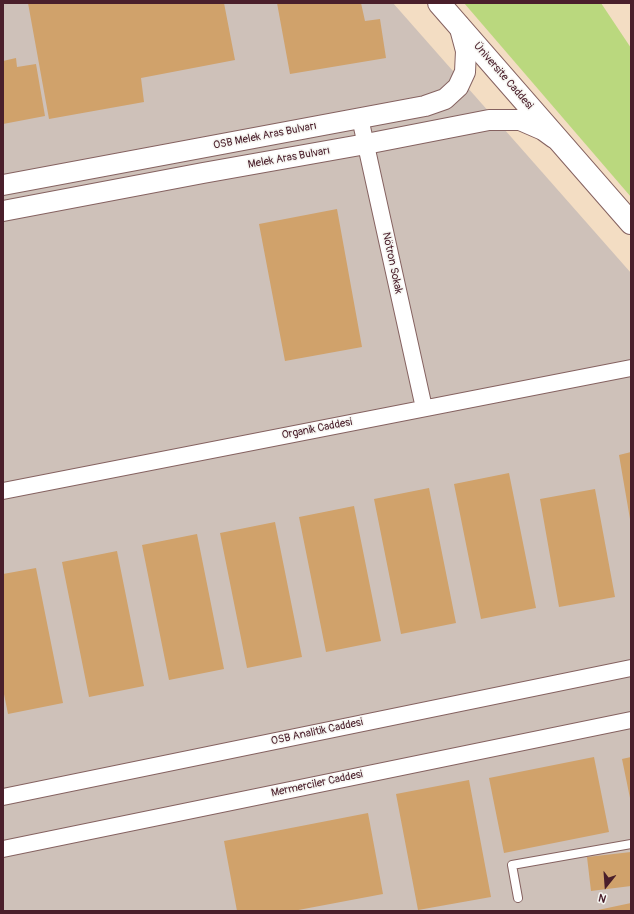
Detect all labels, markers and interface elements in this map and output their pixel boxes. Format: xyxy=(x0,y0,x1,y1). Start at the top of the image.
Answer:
street label: Üniversite Caddesi xyxy=(470,40,536,112)
street label: OSB Melek Aras Bulvarı xyxy=(212,119,318,153)
street label: Melek Aras Bulvarı xyxy=(247,144,331,172)
street label: Nötron Sokak xyxy=(379,231,405,295)
street label: Organik Caddesi xyxy=(281,416,353,442)
street label: OSB Analitik Caddesi xyxy=(270,716,364,748)
street label: Mermerciler Caddesi xyxy=(270,768,364,800)
north arrow xyxy=(586,866,626,906)
text: N xyxy=(597,891,608,905)

